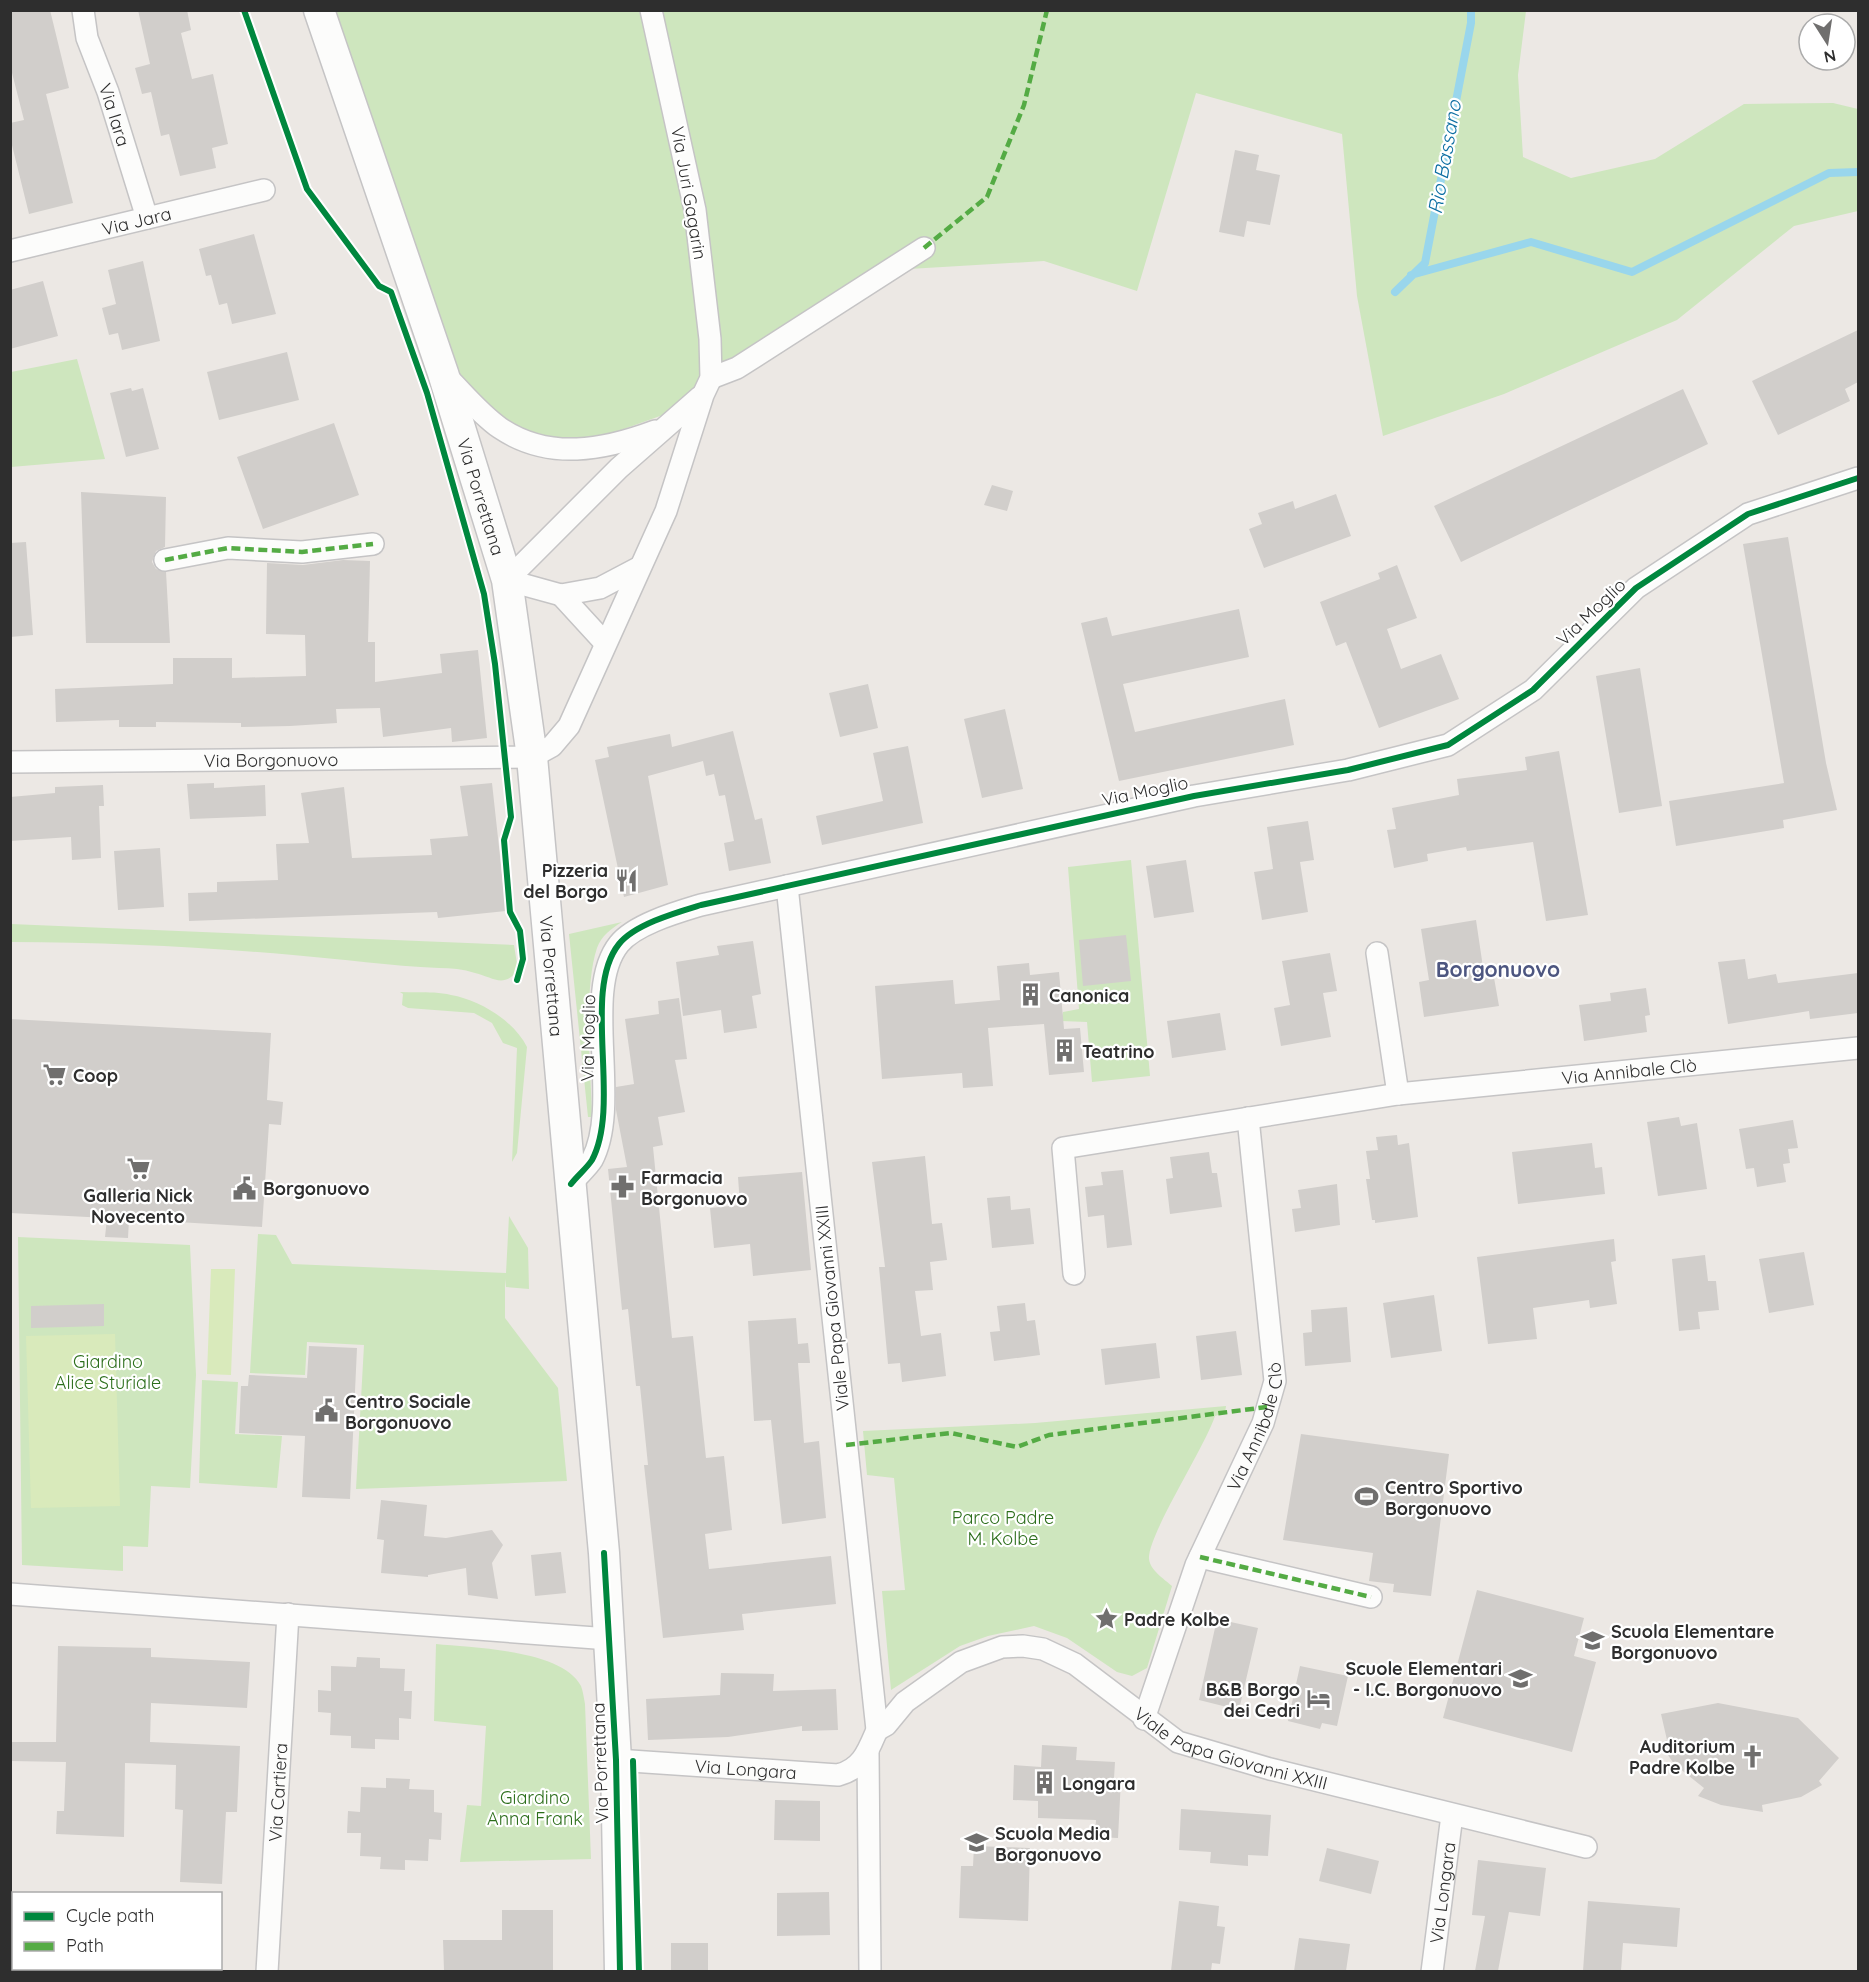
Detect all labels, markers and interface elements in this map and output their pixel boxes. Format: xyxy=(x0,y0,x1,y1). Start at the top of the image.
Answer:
north arrow xyxy=(1797,12,1857,72)
text: N xyxy=(1822,46,1838,68)
street label: Via Iara xyxy=(94,80,136,149)
water label: Rio Bassano xyxy=(1422,97,1466,216)
street label: Via Juri Gagarin xyxy=(666,125,712,261)
street label: Via Jara xyxy=(99,201,173,240)
street label: Via Porrettana xyxy=(452,435,510,558)
street label: Via Moglio xyxy=(1552,573,1630,651)
street label: Via Borgonuovo xyxy=(204,747,338,772)
street label: Via Moglio xyxy=(1100,771,1190,811)
place label: Pizzeria del Borgo xyxy=(523,859,608,903)
restaurant icon: Pizzeria del Borgo xyxy=(613,867,639,893)
street label: Via Porrettana xyxy=(535,915,569,1038)
district label: Borgonuovo xyxy=(1436,956,1560,982)
building icon: Canonica xyxy=(1018,982,1044,1008)
place label: Canonica xyxy=(1049,984,1129,1007)
street label: Via Moglio xyxy=(576,994,600,1082)
building icon: Teatrino xyxy=(1051,1038,1077,1064)
place label: Teatrino xyxy=(1082,1040,1155,1063)
street label: Via Annibale Clò xyxy=(1560,1053,1698,1089)
supermarket icon: Coop xyxy=(42,1062,68,1088)
place label: Coop xyxy=(73,1064,118,1087)
supermarket icon: Galleria Nick Novecento xyxy=(125,1156,151,1182)
place label: Farmacia Borgonuovo xyxy=(641,1166,748,1210)
pharmacy icon: Farmacia Borgonuovo xyxy=(610,1174,636,1200)
public building icon: Borgonuovo xyxy=(232,1175,258,1201)
place label: Borgonuovo xyxy=(263,1177,370,1200)
place label: Galleria Nick Novecento xyxy=(83,1184,193,1228)
street label: Viale Papa Giovanni XXIII xyxy=(810,1204,854,1412)
park label: Giardino Alice Sturiale xyxy=(55,1350,161,1394)
street label: Via Annibale Clò xyxy=(1221,1361,1287,1494)
place label: Centro Sociale Borgonuovo xyxy=(345,1390,471,1434)
public building icon: Centro Sociale Borgonuovo xyxy=(314,1398,340,1424)
place label: Centro Sportivo Borgonuovo xyxy=(1385,1476,1523,1520)
sports icon: Centro Sportivo Borgonuovo xyxy=(1354,1484,1380,1510)
park label: Parco Padre M. Kolbe xyxy=(952,1506,1054,1550)
place icon: Padre Kolbe xyxy=(1093,1606,1119,1632)
place label: Padre Kolbe xyxy=(1124,1608,1230,1631)
place label: Scuola Elementare Borgonuovo xyxy=(1611,1620,1774,1664)
school or university icon: Scuola Elementare Borgonuovo xyxy=(1580,1628,1606,1654)
place label: Scuole Elementari - I.C. Borgonuovo xyxy=(1345,1657,1502,1701)
school or university icon: Scuole Elementari - I.C. Borgonuovo xyxy=(1507,1665,1533,1691)
place label: B&B Borgo dei Cedri xyxy=(1206,1678,1300,1722)
hotel icon: B&B Borgo dei Cedri xyxy=(1305,1686,1331,1712)
street label: Via Porrettana xyxy=(586,1702,614,1824)
street label: Viale Papa Giovanni XXIII xyxy=(1130,1702,1330,1794)
place label: Auditorium Padre Kolbe xyxy=(1629,1735,1735,1779)
street label: Via Cartiera xyxy=(263,1742,292,1842)
church icon: Auditorium Padre Kolbe xyxy=(1740,1743,1766,1769)
street label: Via Longara xyxy=(694,1754,797,1784)
building icon: Longara xyxy=(1031,1770,1057,1796)
place label: Longara xyxy=(1062,1772,1136,1795)
park label: Giardino Anna Frank xyxy=(487,1786,583,1830)
place label: Scuola Media Borgonuovo xyxy=(995,1822,1110,1866)
school or university icon: Scuola Media Borgonuovo xyxy=(964,1830,990,1856)
street label: Via Longara xyxy=(1424,1840,1460,1945)
legend xyxy=(12,1892,222,1970)
text: Cycle path xyxy=(66,1904,154,1927)
text: Path xyxy=(66,1934,104,1957)

